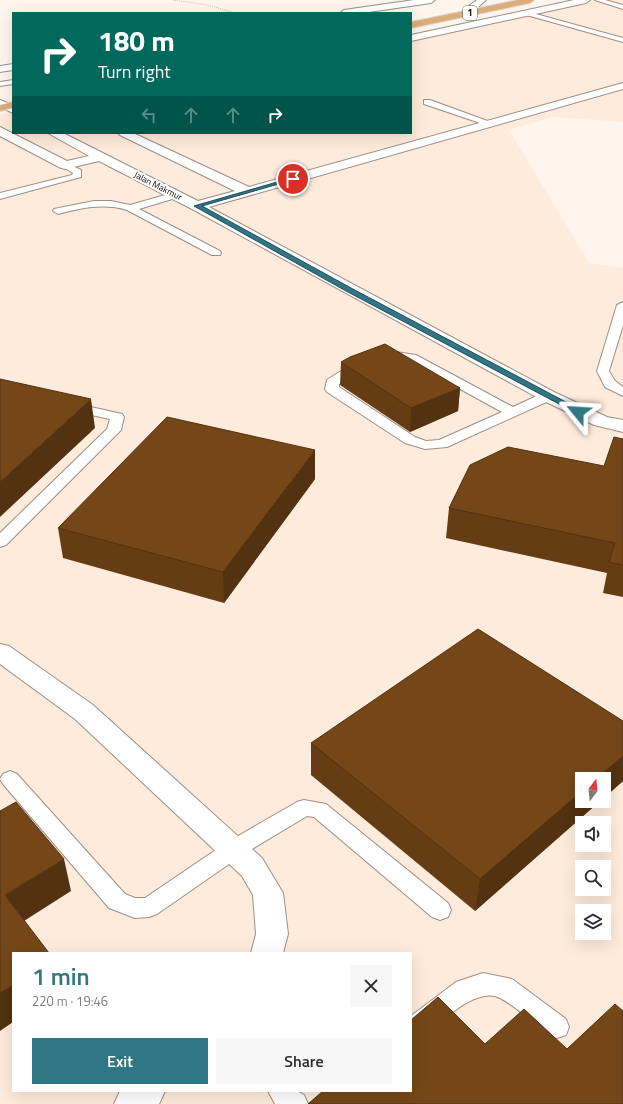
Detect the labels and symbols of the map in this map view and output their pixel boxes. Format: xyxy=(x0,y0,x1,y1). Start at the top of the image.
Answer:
road number: 1 xyxy=(463,6,477,20)
pin xyxy=(276,162,310,196)
street label: Jalan Makmur xyxy=(132,168,184,203)
position arrow xyxy=(557,391,599,433)
north arrow xyxy=(575,772,611,808)

